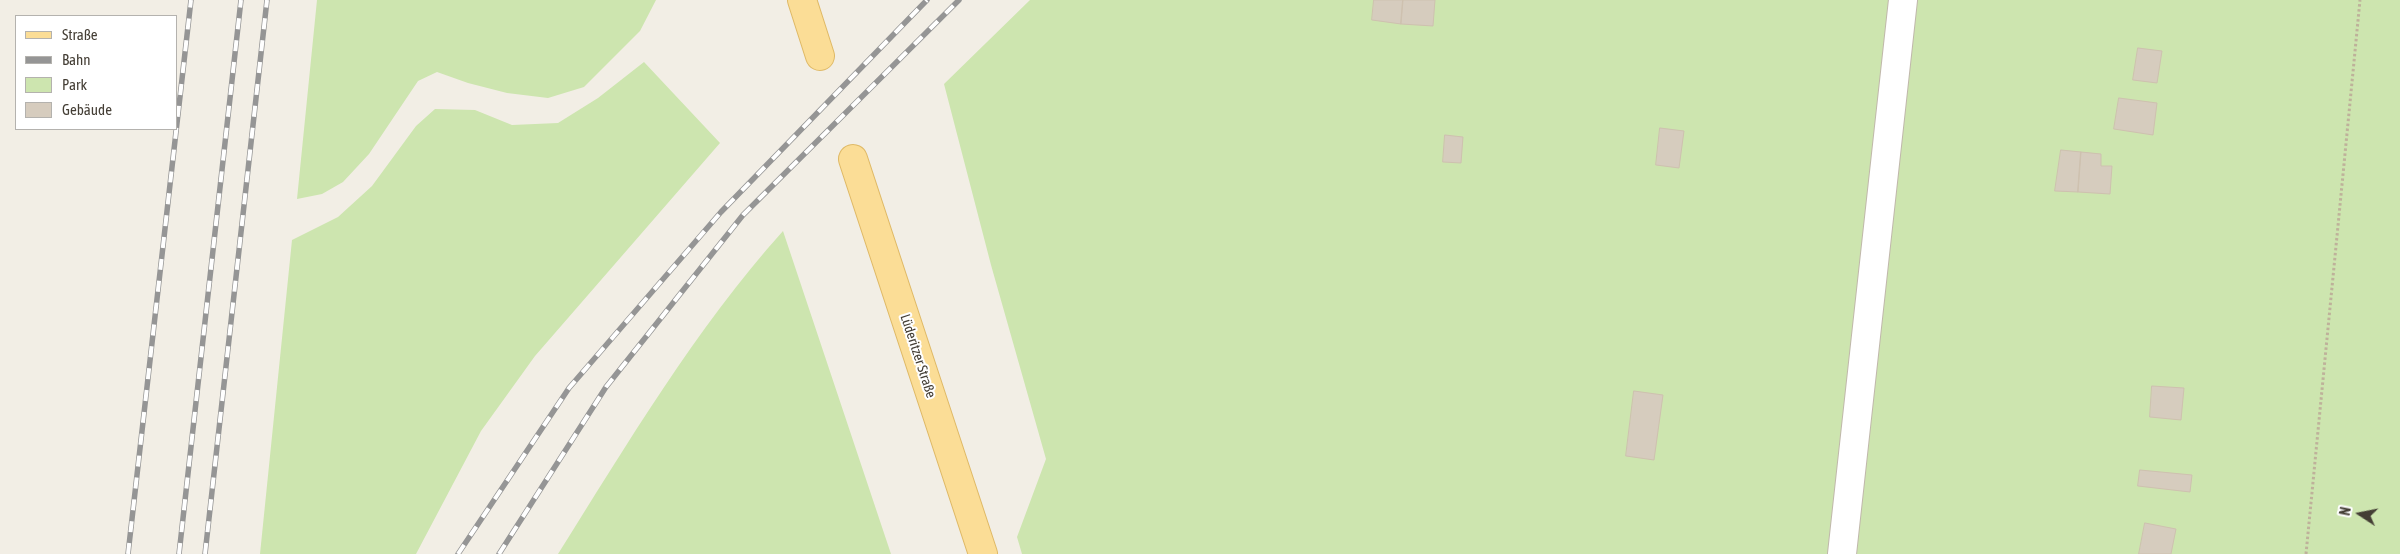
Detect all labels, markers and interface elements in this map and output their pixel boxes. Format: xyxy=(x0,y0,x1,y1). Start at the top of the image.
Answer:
legend xyxy=(15,15,178,130)
text: Straße xyxy=(62,26,98,43)
text: Bahn xyxy=(62,51,91,68)
text: Park xyxy=(62,76,87,93)
text: Gebäude xyxy=(62,101,112,118)
street label: Lüderitzer Straße xyxy=(897,312,939,400)
north arrow xyxy=(2335,489,2385,539)
text: N xyxy=(2337,506,2354,517)

